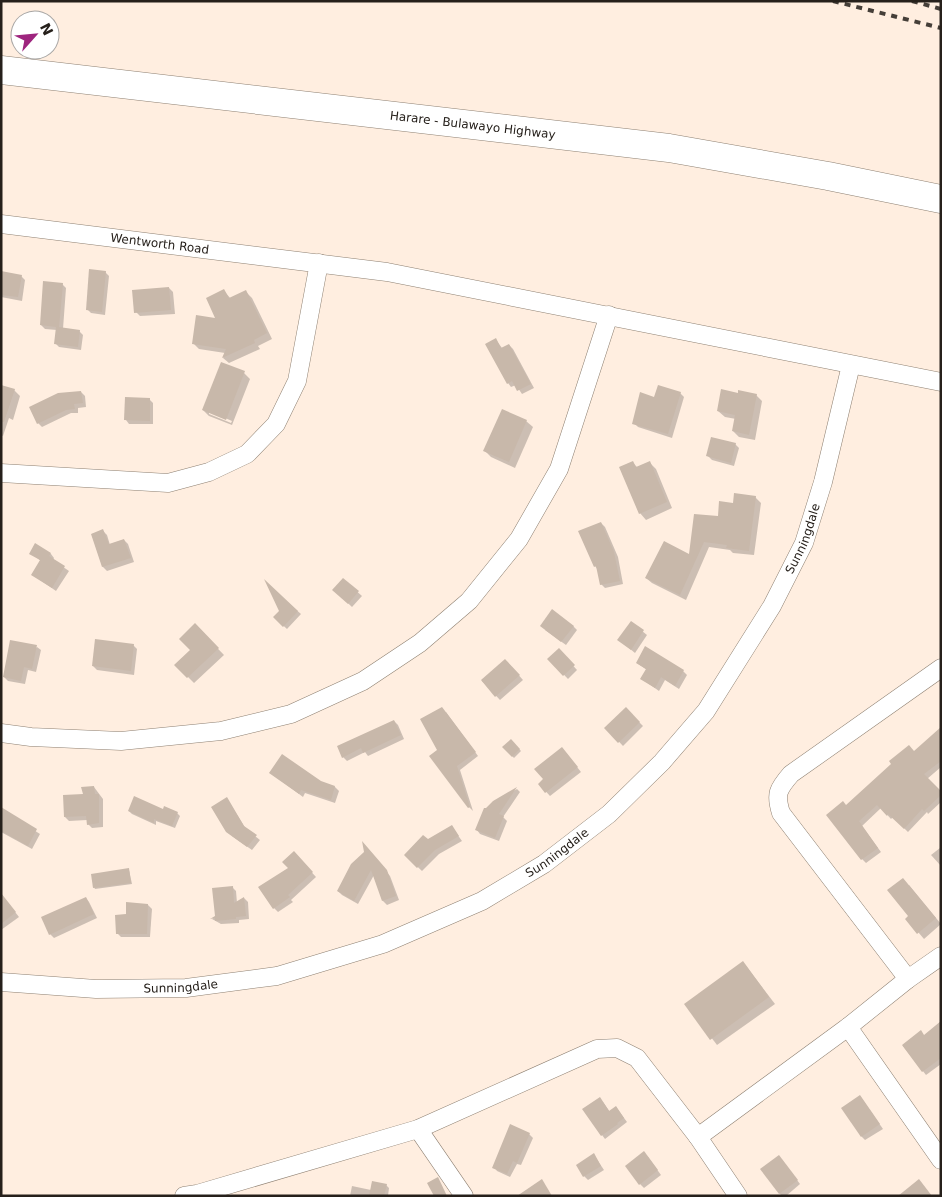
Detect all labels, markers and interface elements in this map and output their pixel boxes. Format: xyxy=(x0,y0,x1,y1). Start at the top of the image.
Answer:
north arrow xyxy=(10,10,60,60)
text: N xyxy=(37,20,56,38)
street label: Harare - Bulawayo Highway xyxy=(389,108,556,142)
street label: Wentworth Road xyxy=(110,231,210,257)
street label: Sunningdale xyxy=(783,502,823,576)
street label: Sunningdale xyxy=(523,825,591,880)
street label: Sunningdale xyxy=(143,977,219,995)

